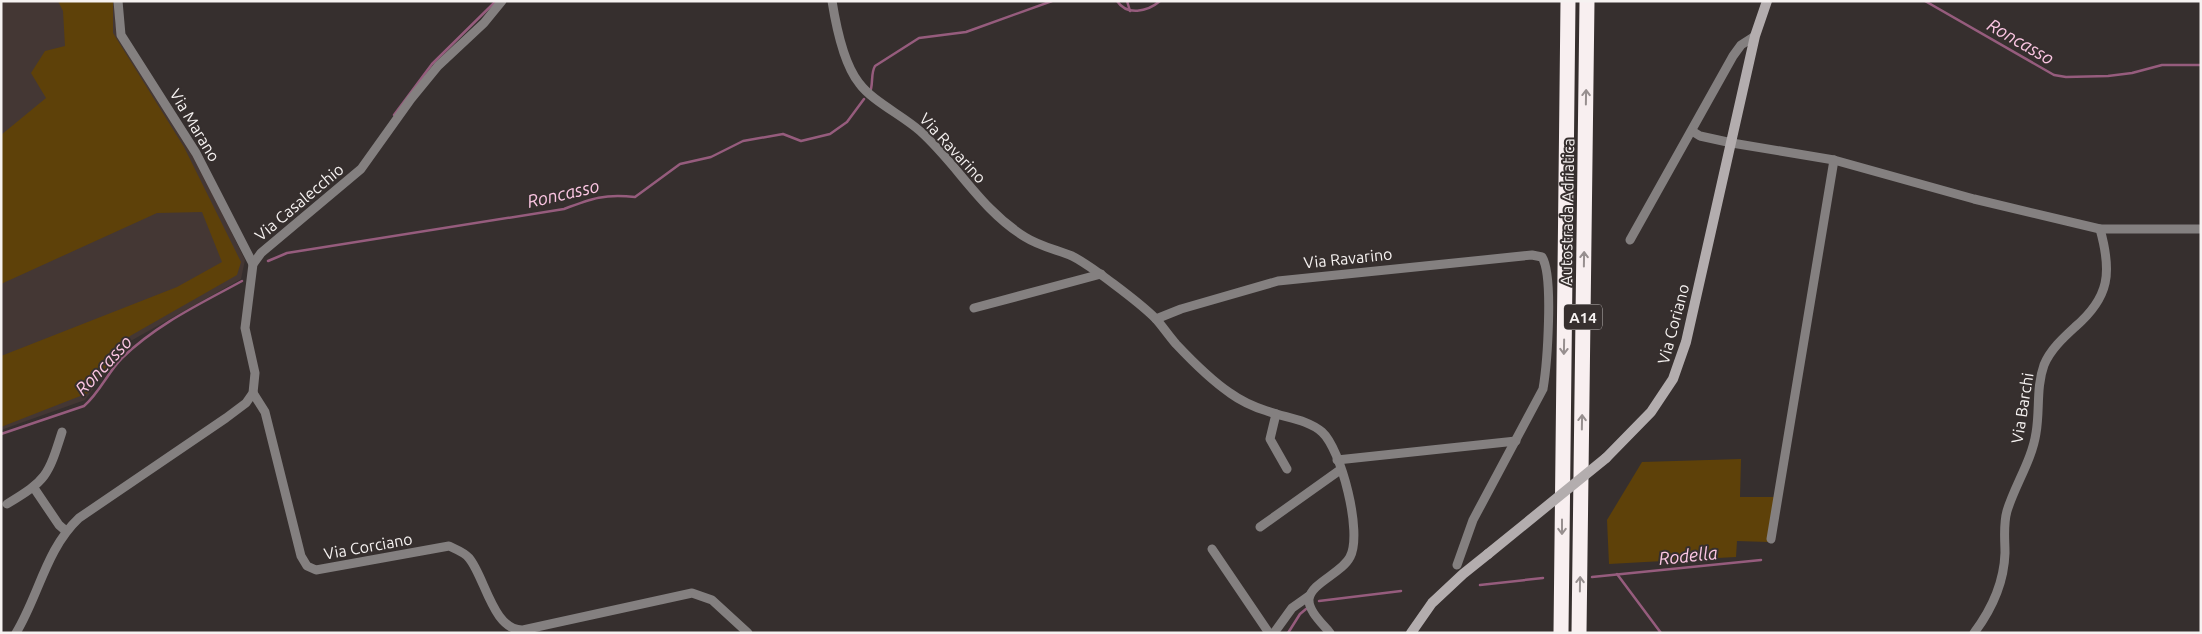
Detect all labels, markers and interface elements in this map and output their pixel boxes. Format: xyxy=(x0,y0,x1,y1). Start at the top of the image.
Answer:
water label: Roncasso xyxy=(1984,14,2058,68)
street label: Via Marano xyxy=(166,85,224,165)
one-way arrow xyxy=(1581,89,1591,105)
street label: Via Ravarino xyxy=(916,109,990,187)
street label: Autostrada Adriatica xyxy=(1557,138,1577,286)
street label: Via Casalecchio xyxy=(251,160,347,244)
water label: Roncasso xyxy=(525,175,601,211)
street label: Via Ravarino xyxy=(1303,244,1393,272)
one-way arrow xyxy=(1579,251,1589,268)
street label: Via Coriano xyxy=(1654,282,1692,366)
road number: A14 xyxy=(1564,304,1602,330)
water label: Roncasso xyxy=(71,331,135,399)
one-way arrow xyxy=(1559,339,1568,355)
street label: Via Barchi xyxy=(2008,371,2036,445)
one-way arrow xyxy=(1577,414,1587,430)
one-way arrow xyxy=(1557,519,1567,535)
street label: Via Corciano xyxy=(322,529,414,563)
water label: Rodella xyxy=(1658,542,1719,568)
one-way arrow xyxy=(1575,576,1585,592)

